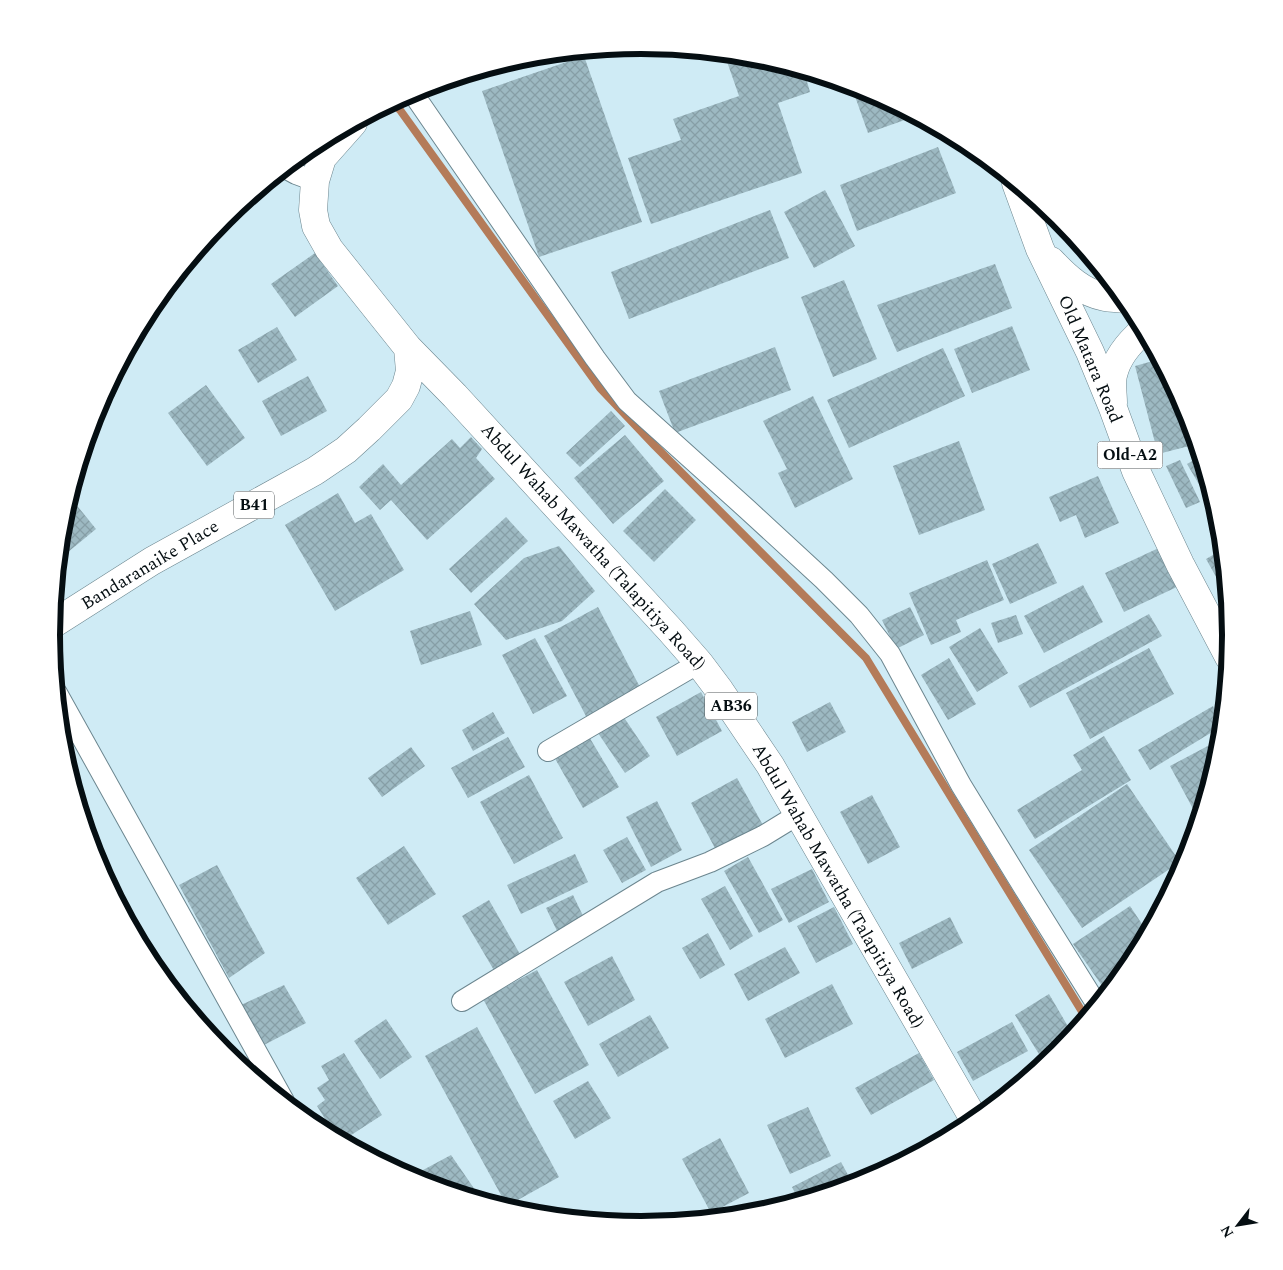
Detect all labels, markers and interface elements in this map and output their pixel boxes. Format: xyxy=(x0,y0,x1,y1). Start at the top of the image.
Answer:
street label: Old Matara Road xyxy=(1051,291,1129,427)
street label: Abdul Wahab Mawatha (Talapitiya Road) xyxy=(474,417,712,677)
road number: Old-A2 xyxy=(1098,442,1162,468)
road number: B41 xyxy=(234,492,274,518)
street label: Bandaranaike Place xyxy=(76,513,224,617)
road number: AB36 xyxy=(705,692,757,719)
street label: Abdul Wahab Mawatha (Talapitiya Road) xyxy=(745,739,931,1033)
north arrow xyxy=(1213,1200,1263,1250)
text: N xyxy=(1215,1221,1239,1242)

